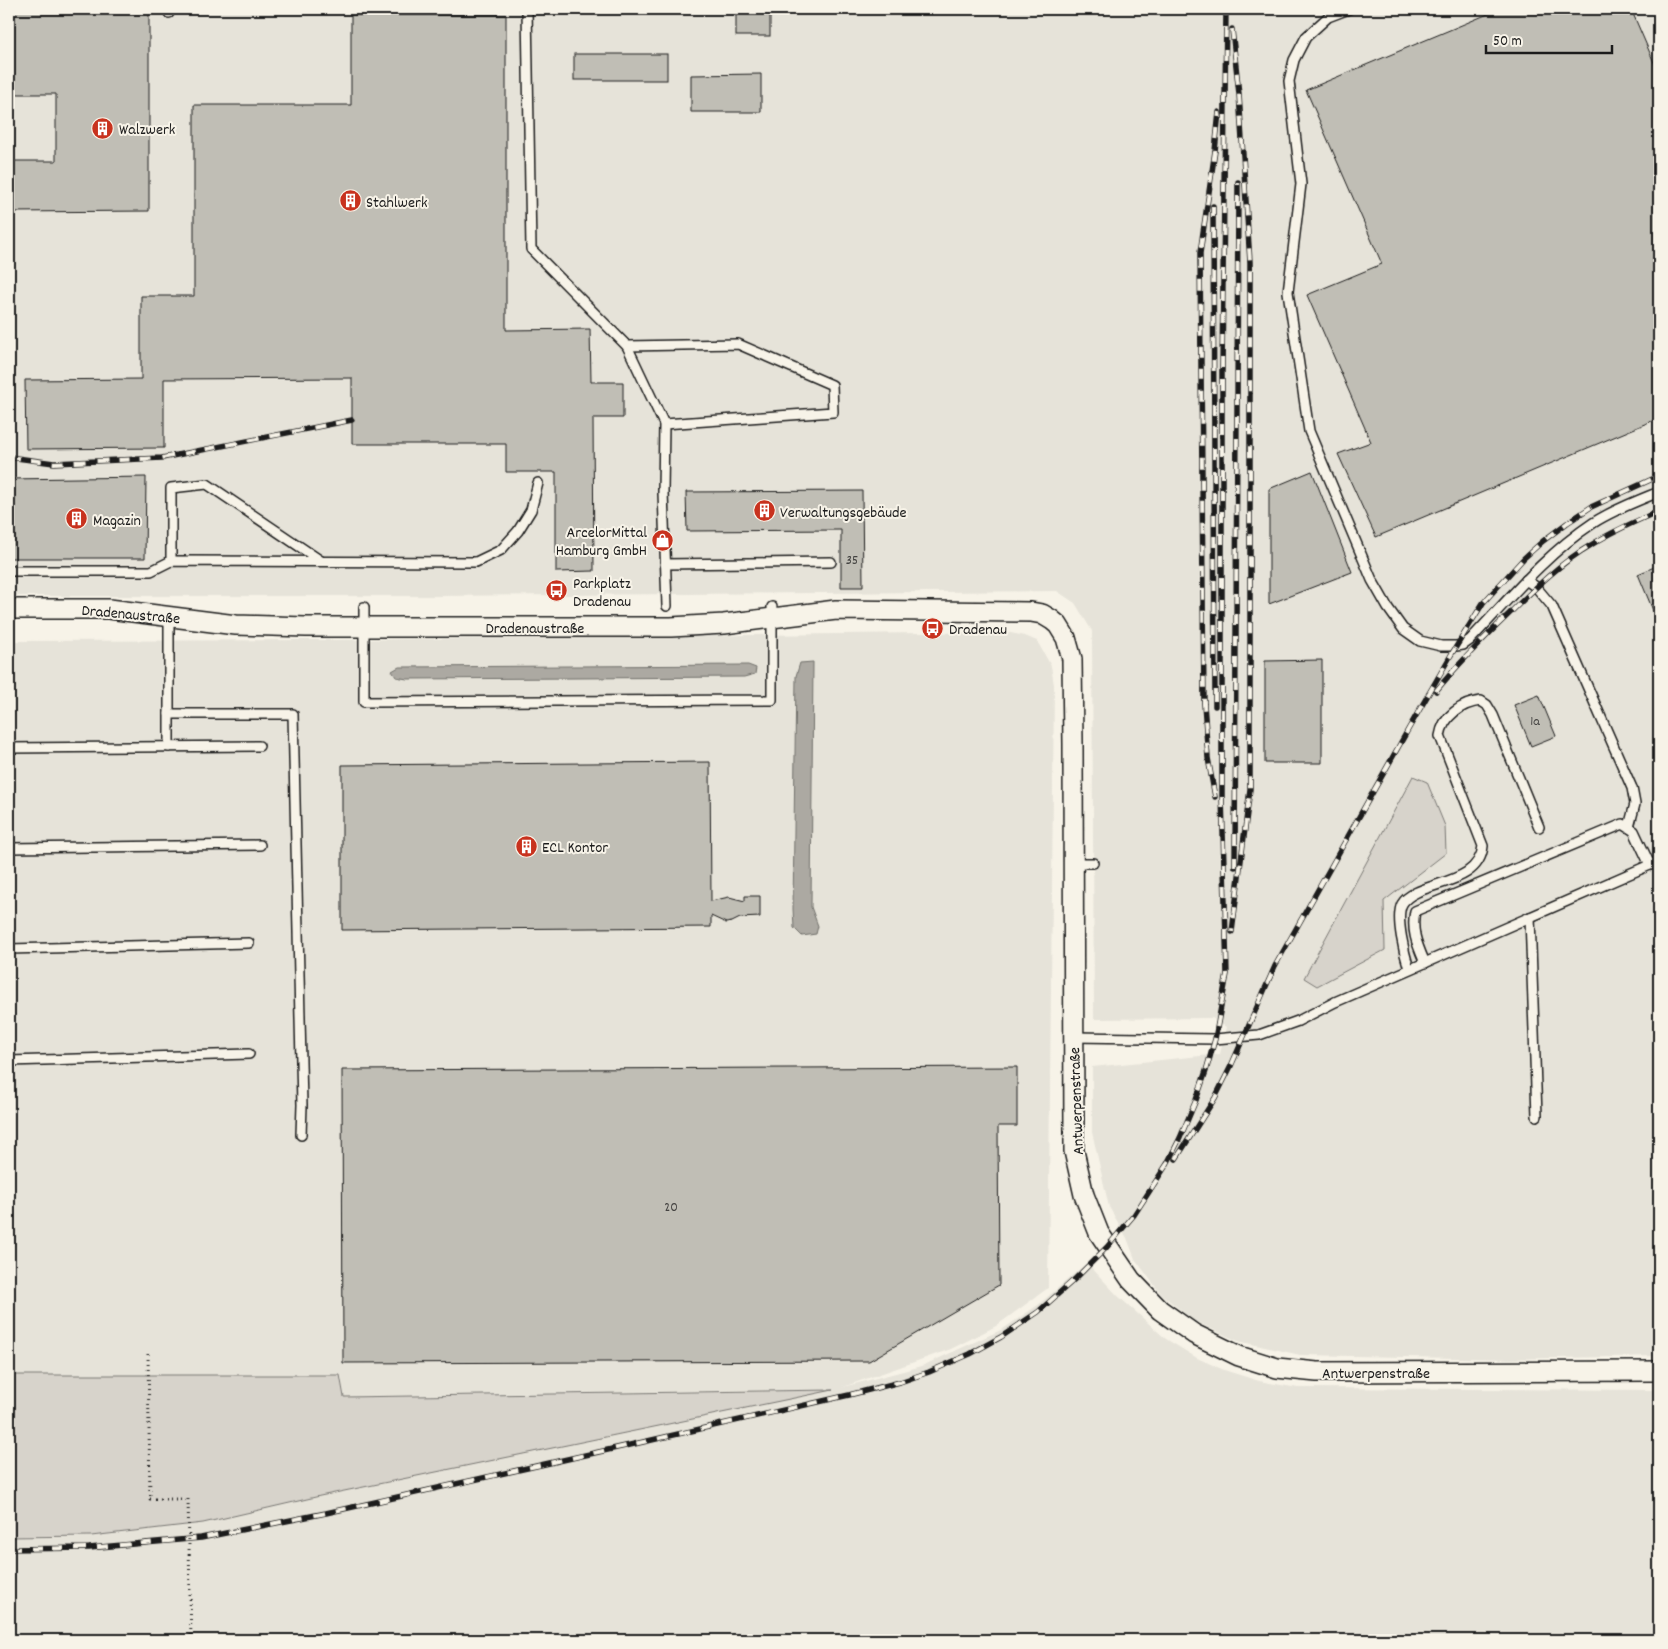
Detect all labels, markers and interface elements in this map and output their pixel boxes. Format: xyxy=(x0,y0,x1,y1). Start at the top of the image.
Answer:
scale bar xyxy=(1486,22,1612,54)
text: 50 m xyxy=(1493,31,1522,53)
building icon: Walzwerk xyxy=(91,116,115,140)
place label: Walzwerk xyxy=(119,119,175,142)
building icon: Stahlwerk xyxy=(338,189,362,213)
place label: Stahlwerk xyxy=(366,192,427,215)
building icon: Verwaltungsgebäude xyxy=(752,499,776,523)
place label: Verwaltungsgebäude xyxy=(780,502,907,525)
building icon: Magazin xyxy=(65,507,89,531)
place label: Magazin xyxy=(93,510,141,533)
place label: ArcelorMittal Hamburg GmbH xyxy=(556,522,647,563)
shop icon: ArcelorMittal Hamburg GmbH xyxy=(651,528,675,552)
house number: 35 xyxy=(846,551,858,571)
place label: Parkplatz Dradenau xyxy=(573,573,631,614)
bus stop icon: Parkplatz Dradenau xyxy=(545,579,569,603)
street label: Dradenaustraße xyxy=(81,600,181,631)
bus stop icon: Dradenau xyxy=(921,616,945,640)
street label: Dradenaustraße xyxy=(486,618,584,641)
place label: Dradenau xyxy=(949,619,1007,642)
house number: 1a xyxy=(1530,712,1540,732)
building icon: ECL Kontor xyxy=(514,834,538,858)
place label: ECL Kontor xyxy=(542,837,608,860)
street label: Antwerpenstraße xyxy=(1064,1047,1091,1155)
house number: 20 xyxy=(664,1198,678,1218)
street label: Antwerpenstraße xyxy=(1322,1363,1430,1386)

